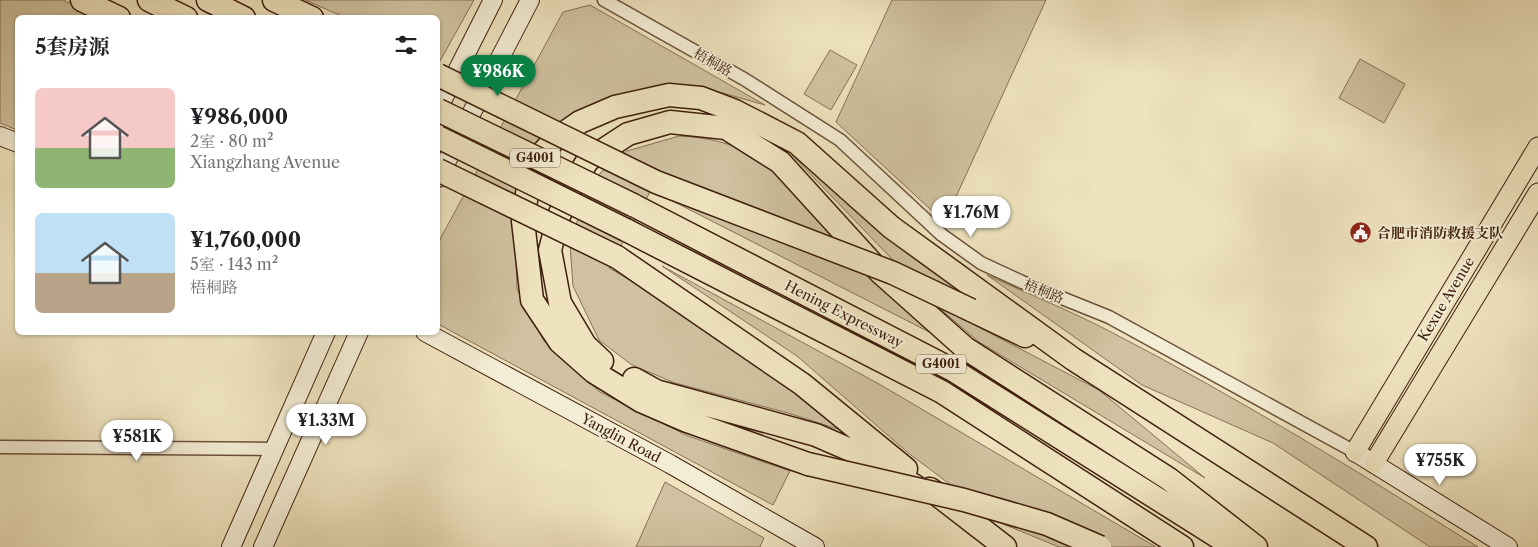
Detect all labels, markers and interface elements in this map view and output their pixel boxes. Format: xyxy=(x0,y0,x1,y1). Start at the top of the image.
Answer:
icon: filters xyxy=(392,31,420,59)
text: 5套房源 xyxy=(35,34,110,59)
street label: 梧桐路 xyxy=(690,44,736,80)
pin: ¥986K xyxy=(463,54,533,97)
text: ¥986K xyxy=(472,61,524,81)
text: ¥986,000 xyxy=(190,104,288,129)
icon: home xyxy=(75,108,135,168)
text: 2室 · 80 m² xyxy=(190,131,274,151)
road number: G4001 xyxy=(510,148,560,168)
text: Xiangzhang Avenue xyxy=(190,152,340,172)
pin: ¥1.76M xyxy=(930,196,1012,238)
text: ¥1.76M xyxy=(943,202,999,222)
public building icon: 合肥市消防救援支队 xyxy=(1349,221,1373,245)
place label: 合肥市消防救援支队 xyxy=(1377,224,1503,242)
text: ¥1,760,000 xyxy=(190,227,301,252)
icon: home xyxy=(75,233,135,293)
street label: Kexue Avenue xyxy=(1414,253,1478,345)
text: 5室 · 143 m² xyxy=(190,254,278,274)
street label: 梧桐路 xyxy=(1021,275,1067,307)
street label: Hening Expressway xyxy=(782,276,906,352)
text: 梧桐路 xyxy=(190,277,238,297)
road number: G4001 xyxy=(916,354,966,374)
pin: ¥1.33M xyxy=(285,404,367,446)
street label: Yanglin Road xyxy=(577,409,664,467)
text: ¥1.33M xyxy=(297,410,355,430)
pin: ¥581K xyxy=(102,420,172,462)
text: ¥581K xyxy=(112,426,162,446)
pin: ¥755K xyxy=(1405,444,1475,486)
text: ¥755K xyxy=(1415,450,1465,470)

